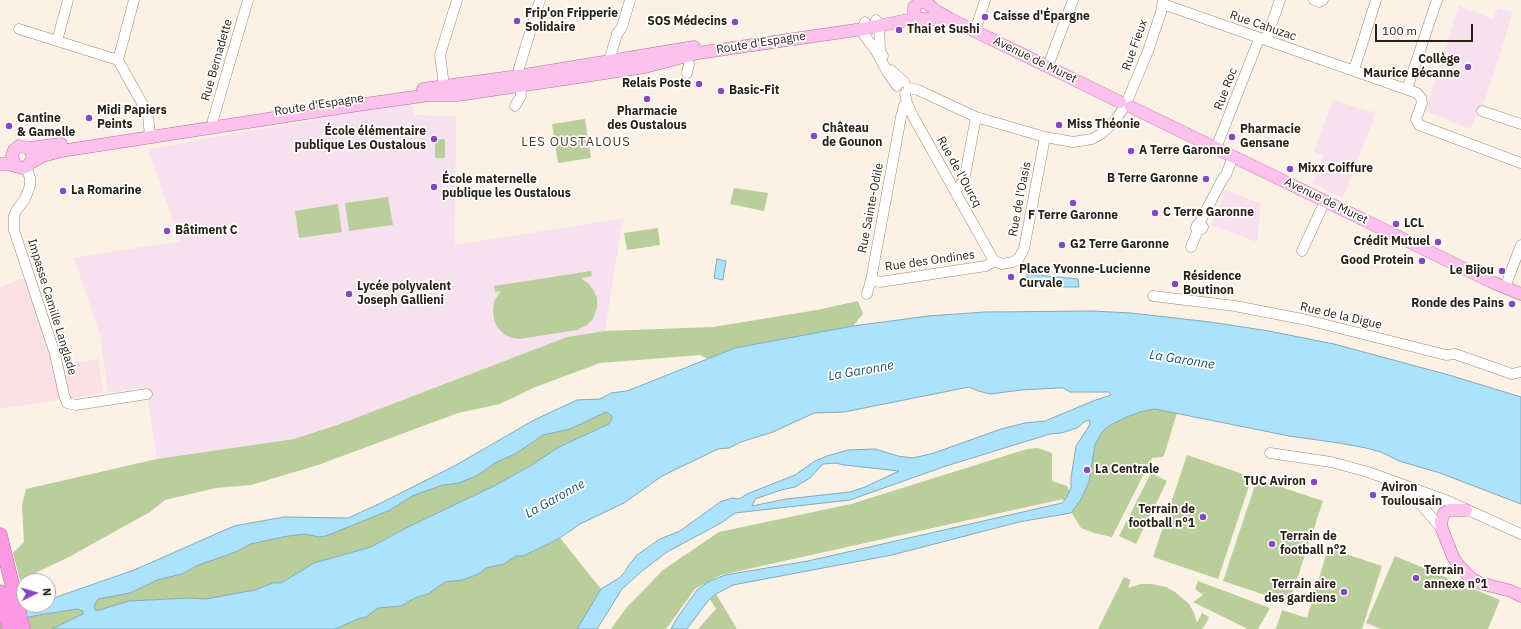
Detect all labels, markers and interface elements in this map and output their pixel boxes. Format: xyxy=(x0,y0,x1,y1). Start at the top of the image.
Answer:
place label: Frip'on Fripperie Solidaire xyxy=(525,7,618,35)
street label: Rue Cahuzac xyxy=(1228,8,1298,44)
place label: Caisse d'Épargne xyxy=(993,10,1090,24)
marker: Caisse d'Épargne xyxy=(980,12,990,22)
place label: SOS Médecins xyxy=(647,15,727,29)
marker: Frip'on Fripperie Solidaire xyxy=(512,16,522,26)
scale bar xyxy=(1377,16,1475,42)
street label: Rue Bernadette xyxy=(198,17,236,103)
marker: SOS Médecins xyxy=(730,17,740,27)
street label: Rue Fieux xyxy=(1119,18,1151,72)
place label: Thai et Sushi xyxy=(907,23,980,37)
text: 100 m xyxy=(1382,23,1417,38)
marker: Thai et Sushi xyxy=(894,25,904,35)
street label: Route d'Espagne xyxy=(715,29,807,57)
street label: Avenue de Muret xyxy=(991,34,1079,86)
place label: Collège Maurice Bécanne xyxy=(1363,53,1460,81)
marker: Collège Maurice Bécanne xyxy=(1463,62,1473,72)
street label: Rue Roc xyxy=(1211,66,1241,112)
place label: Relais Poste xyxy=(622,77,691,91)
marker: Relais Poste xyxy=(694,79,704,89)
place label: Basic-Fit xyxy=(729,84,779,98)
marker: Basic-Fit xyxy=(716,86,726,96)
street label: Route d'Espagne xyxy=(273,91,365,119)
marker: Pharmacie des Oustalous xyxy=(642,94,652,104)
place label: Midi Papiers Peints xyxy=(97,104,167,132)
place label: Pharmacie des Oustalous xyxy=(607,105,687,133)
place label: Cantine & Gamelle xyxy=(17,112,75,140)
marker: Midi Papiers Peints xyxy=(84,113,94,123)
place label: Miss Théonie xyxy=(1067,118,1140,132)
marker: Miss Théonie xyxy=(1054,120,1064,130)
marker: Cantine & Gamelle xyxy=(4,121,14,131)
place label: Château de Gounon xyxy=(822,122,882,150)
place label: Pharmacie Gensane xyxy=(1240,123,1301,151)
place label: École élémentaire publique Les Oustalous xyxy=(295,125,426,153)
marker: Château de Gounon xyxy=(809,131,819,141)
marker: Pharmacie Gensane xyxy=(1227,132,1237,142)
marker: École élémentaire publique Les Oustalous xyxy=(429,134,439,144)
district label: LES OUSTALOUS xyxy=(521,134,631,150)
street label: Rue de l'Ourcq xyxy=(934,134,984,210)
place label: A Terre Garonne xyxy=(1139,144,1230,158)
marker: A Terre Garonne xyxy=(1126,146,1136,156)
street label: Rue de l'Oasis xyxy=(1006,160,1034,238)
street label: Rue Sainte-Odile xyxy=(855,162,887,254)
place label: Mixx Coiffure xyxy=(1298,162,1373,176)
marker: Mixx Coiffure xyxy=(1285,164,1295,174)
place label: B Terre Garonne xyxy=(1107,172,1198,186)
place label: École maternelle publique les Oustalous xyxy=(442,173,571,201)
marker: B Terre Garonne xyxy=(1201,174,1211,184)
street label: Avenue de Muret xyxy=(1282,175,1370,227)
marker: École maternelle publique les Oustalous xyxy=(429,182,439,192)
place label: La Romarine xyxy=(71,184,141,198)
marker: La Romarine xyxy=(58,186,68,196)
marker: F Terre Garonne xyxy=(1068,198,1078,208)
place label: C Terre Garonne xyxy=(1163,206,1254,220)
marker: C Terre Garonne xyxy=(1150,208,1160,218)
place label: F Terre Garonne xyxy=(1028,209,1118,223)
place label: LCL xyxy=(1404,217,1424,231)
marker: LCL xyxy=(1391,219,1401,229)
place label: Bâtiment C xyxy=(175,224,238,238)
marker: Bâtiment C xyxy=(162,226,172,236)
place label: Crédit Mutuel xyxy=(1353,235,1430,249)
street label: Impasse Camille Langlade xyxy=(24,237,80,377)
marker: Crédit Mutuel xyxy=(1433,237,1443,247)
place label: G2 Terre Garonne xyxy=(1070,238,1169,252)
marker: G2 Terre Garonne xyxy=(1057,240,1067,250)
street label: Rue des Ondines xyxy=(884,248,976,274)
place label: Good Protein xyxy=(1341,254,1414,268)
marker: Good Protein xyxy=(1417,256,1427,266)
place label: Place Yvonne-Lucienne Curvale xyxy=(1019,263,1150,291)
place label: Le Bijou xyxy=(1449,264,1494,278)
marker: Le Bijou xyxy=(1497,266,1507,276)
place label: Résidence Boutinon xyxy=(1183,270,1241,298)
marker: Place Yvonne-Lucienne Curvale xyxy=(1006,272,1016,282)
marker: Résidence Boutinon xyxy=(1170,279,1180,289)
place label: Lycée polyvalent Joseph Gallieni xyxy=(357,280,451,308)
marker: Lycée polyvalent Joseph Gallieni xyxy=(344,289,354,299)
place label: Ronde des Pains xyxy=(1411,297,1504,311)
marker: Ronde des Pains xyxy=(1507,299,1517,309)
street label: Rue de la Digue xyxy=(1299,300,1383,332)
water label: La Garonne xyxy=(1148,347,1216,373)
water label: La Garonne xyxy=(827,358,895,384)
place label: La Centrale xyxy=(1095,463,1159,477)
marker: La Centrale xyxy=(1082,465,1092,475)
place label: TUC Aviron xyxy=(1244,475,1306,489)
water label: La Garonne xyxy=(522,476,588,522)
marker: TUC Aviron xyxy=(1309,477,1319,487)
place label: Aviron Toulousain xyxy=(1381,481,1442,509)
marker: Aviron Toulousain xyxy=(1368,490,1378,500)
place label: Terrain de football n°1 xyxy=(1129,503,1195,531)
marker: Terrain de football n°1 xyxy=(1198,512,1208,522)
place label: Terrain de football n°2 xyxy=(1280,530,1346,558)
marker: Terrain de football n°2 xyxy=(1267,539,1277,549)
place label: Terrain annexe n°1 xyxy=(1424,564,1488,592)
north arrow xyxy=(16,573,56,613)
marker: Terrain annexe n°1 xyxy=(1411,573,1421,583)
place label: Terrain aire des gardiens xyxy=(1264,578,1336,606)
text: N xyxy=(40,587,54,597)
marker: Terrain aire des gardiens xyxy=(1339,587,1349,597)

